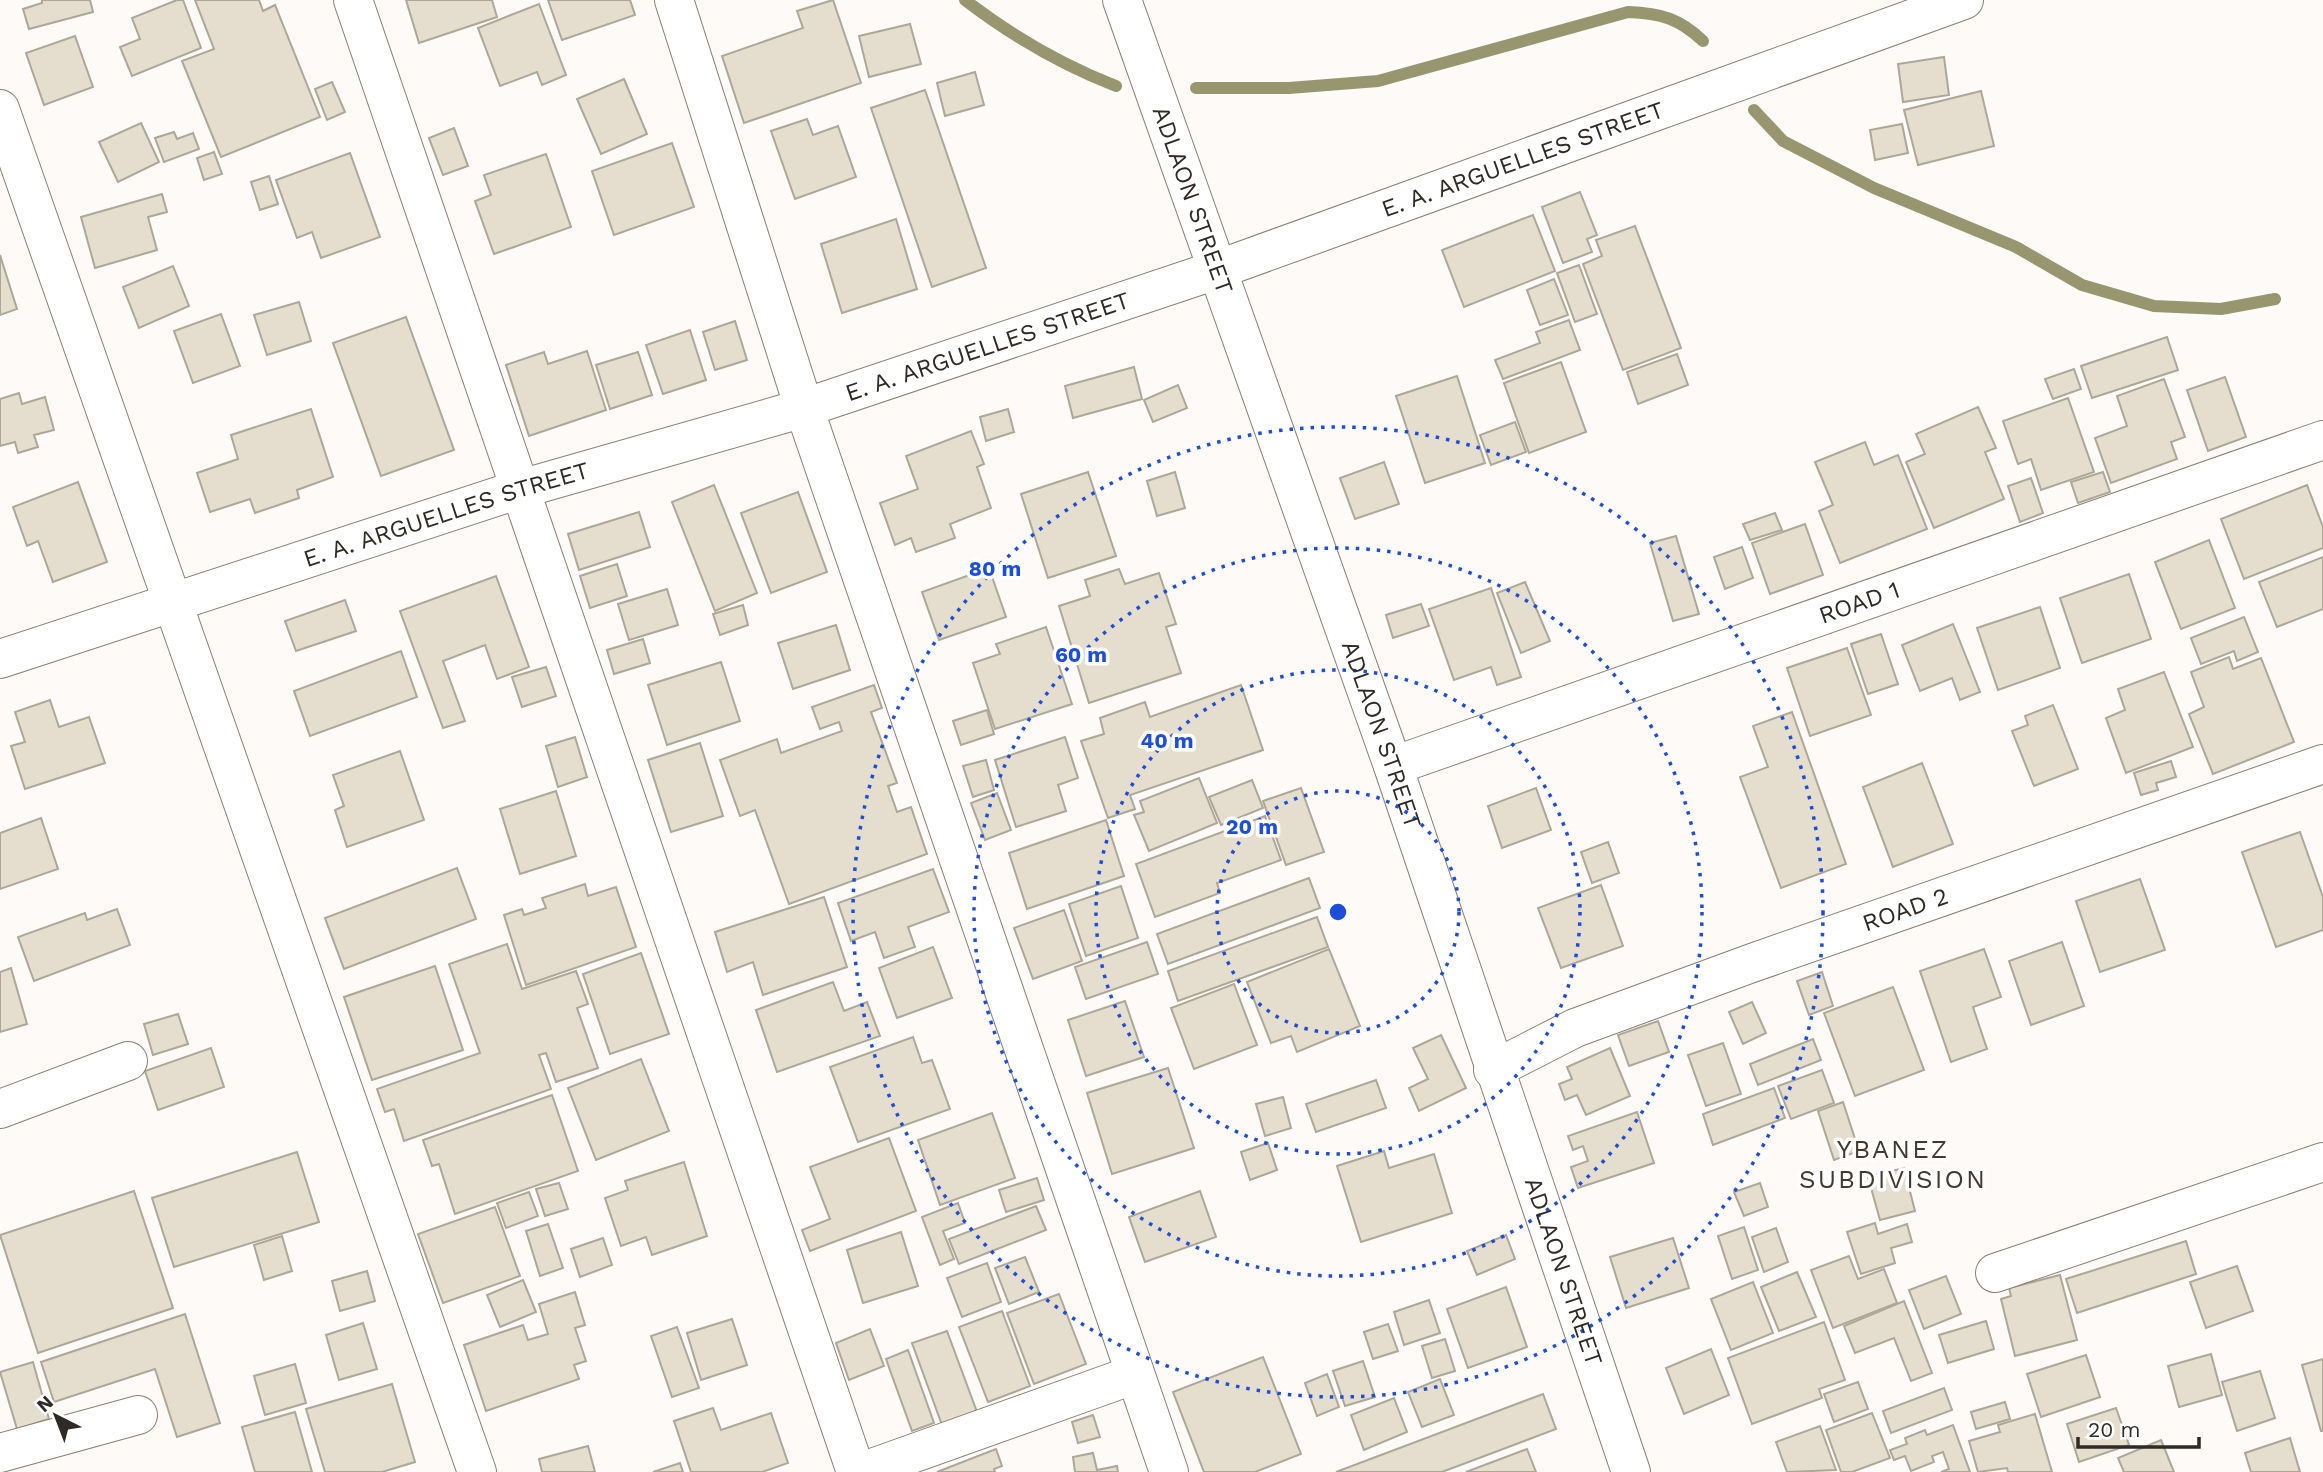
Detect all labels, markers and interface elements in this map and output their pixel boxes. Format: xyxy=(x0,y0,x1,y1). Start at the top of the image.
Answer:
street label: E. A. ARGUELLES STREET xyxy=(1378,96,1668,223)
street label: ADLAON STREET xyxy=(1147,102,1239,297)
street label: E. A. ARGUELLES STREET xyxy=(842,286,1133,407)
street label: E. A. ARGUELLES STREET xyxy=(300,456,592,573)
text: 80 m xyxy=(969,556,1021,581)
street label: ROAD 1 xyxy=(1815,576,1903,630)
street label: ADLAON STREET xyxy=(1336,637,1427,832)
text: 60 m xyxy=(1055,642,1107,667)
text: 40 m xyxy=(1141,728,1193,753)
text: 20 m xyxy=(1226,814,1278,839)
street label: ROAD 2 xyxy=(1859,882,1952,937)
centre of rings xyxy=(1326,900,1350,924)
district label: YBANEZ SUBDIVISION xyxy=(1799,1134,1987,1194)
street label: ADLAON STREET xyxy=(1519,1174,1608,1369)
north arrow xyxy=(21,1381,91,1451)
text: N xyxy=(32,1390,58,1417)
scale bar xyxy=(2078,1406,2199,1450)
text: 20 m xyxy=(2088,1417,2140,1442)

